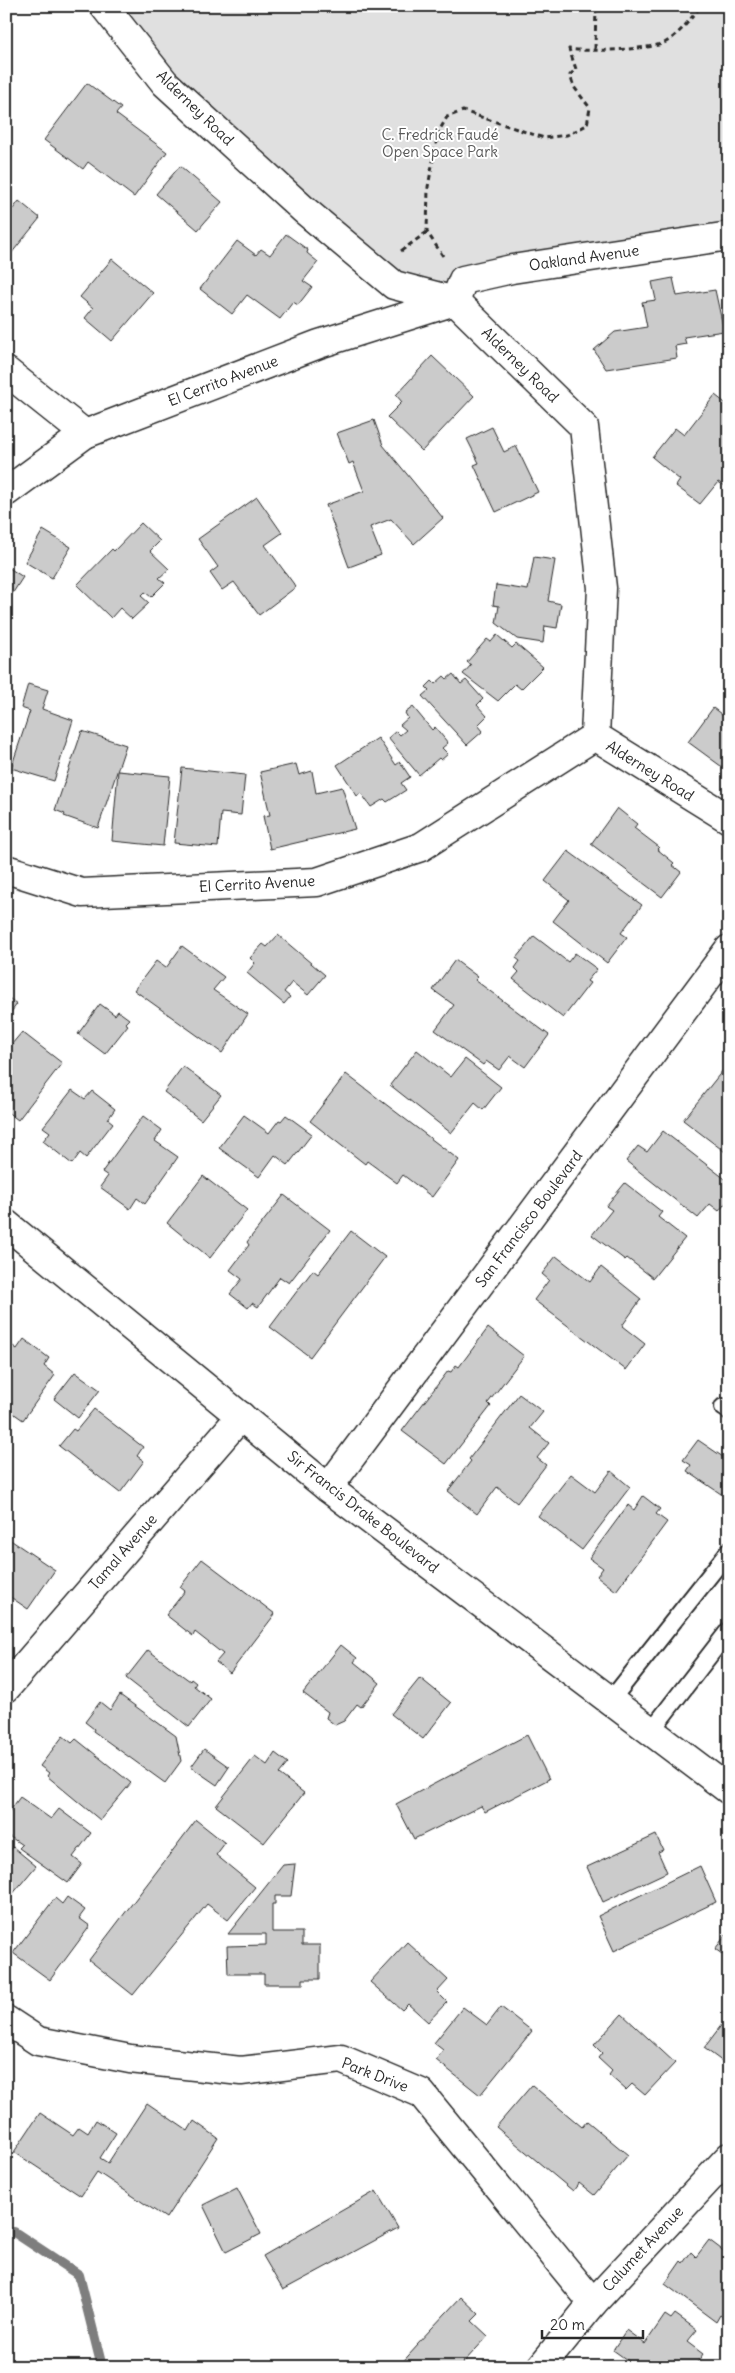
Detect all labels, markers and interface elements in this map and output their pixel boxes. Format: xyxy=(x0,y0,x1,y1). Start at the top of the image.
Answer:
street label: Alderney Road xyxy=(153,66,238,149)
park label: C. Fredrick Faudé Open Space Park xyxy=(381,125,499,161)
street label: Oakland Avenue xyxy=(528,240,640,275)
street label: Alderney Road xyxy=(478,323,563,406)
street label: El Cerrito Avenue xyxy=(165,351,280,410)
street label: Alderney Road xyxy=(603,736,698,805)
street label: El Cerrito Avenue xyxy=(198,871,316,896)
street label: San Francisco Boulevard xyxy=(471,1146,586,1291)
street label: Sir Francis Drake Boulevard xyxy=(284,1446,443,1577)
street label: Tamal Avenue xyxy=(84,1510,161,1594)
street label: Park Drive xyxy=(339,2053,411,2096)
street label: Calumet Avenue xyxy=(598,2202,687,2296)
scale bar xyxy=(542,2308,644,2340)
text: 20 m xyxy=(550,2315,585,2334)

